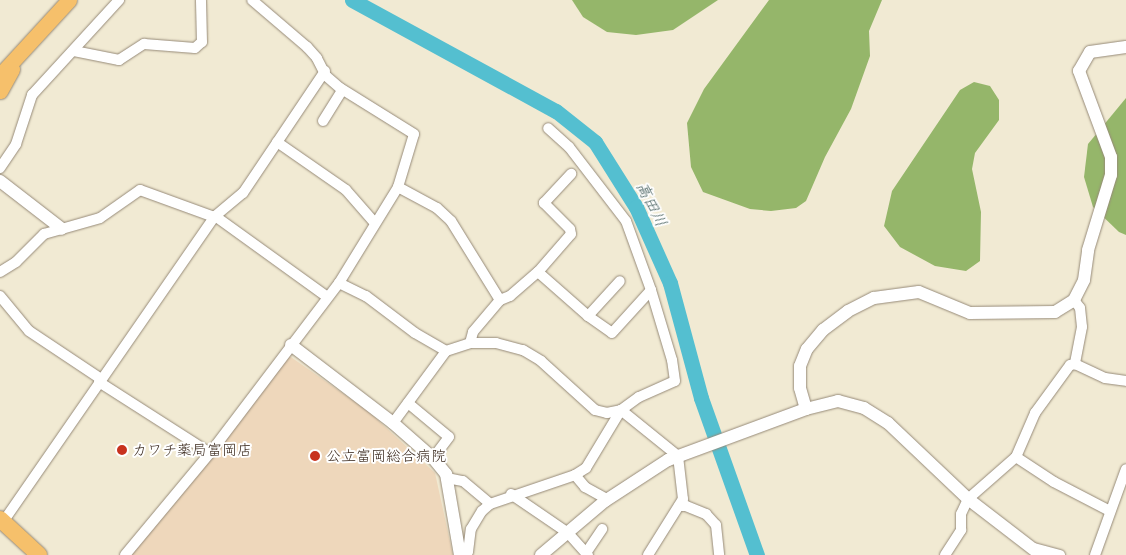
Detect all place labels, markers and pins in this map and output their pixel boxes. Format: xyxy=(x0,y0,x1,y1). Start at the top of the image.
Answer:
place label: カワチ薬局富岡店 xyxy=(132,441,252,459)
marker: カワチ薬局富岡店 xyxy=(116,444,128,456)
place label: 公立富岡総合病院 xyxy=(326,447,446,465)
marker: 公立富岡総合病院 xyxy=(308,449,322,463)

